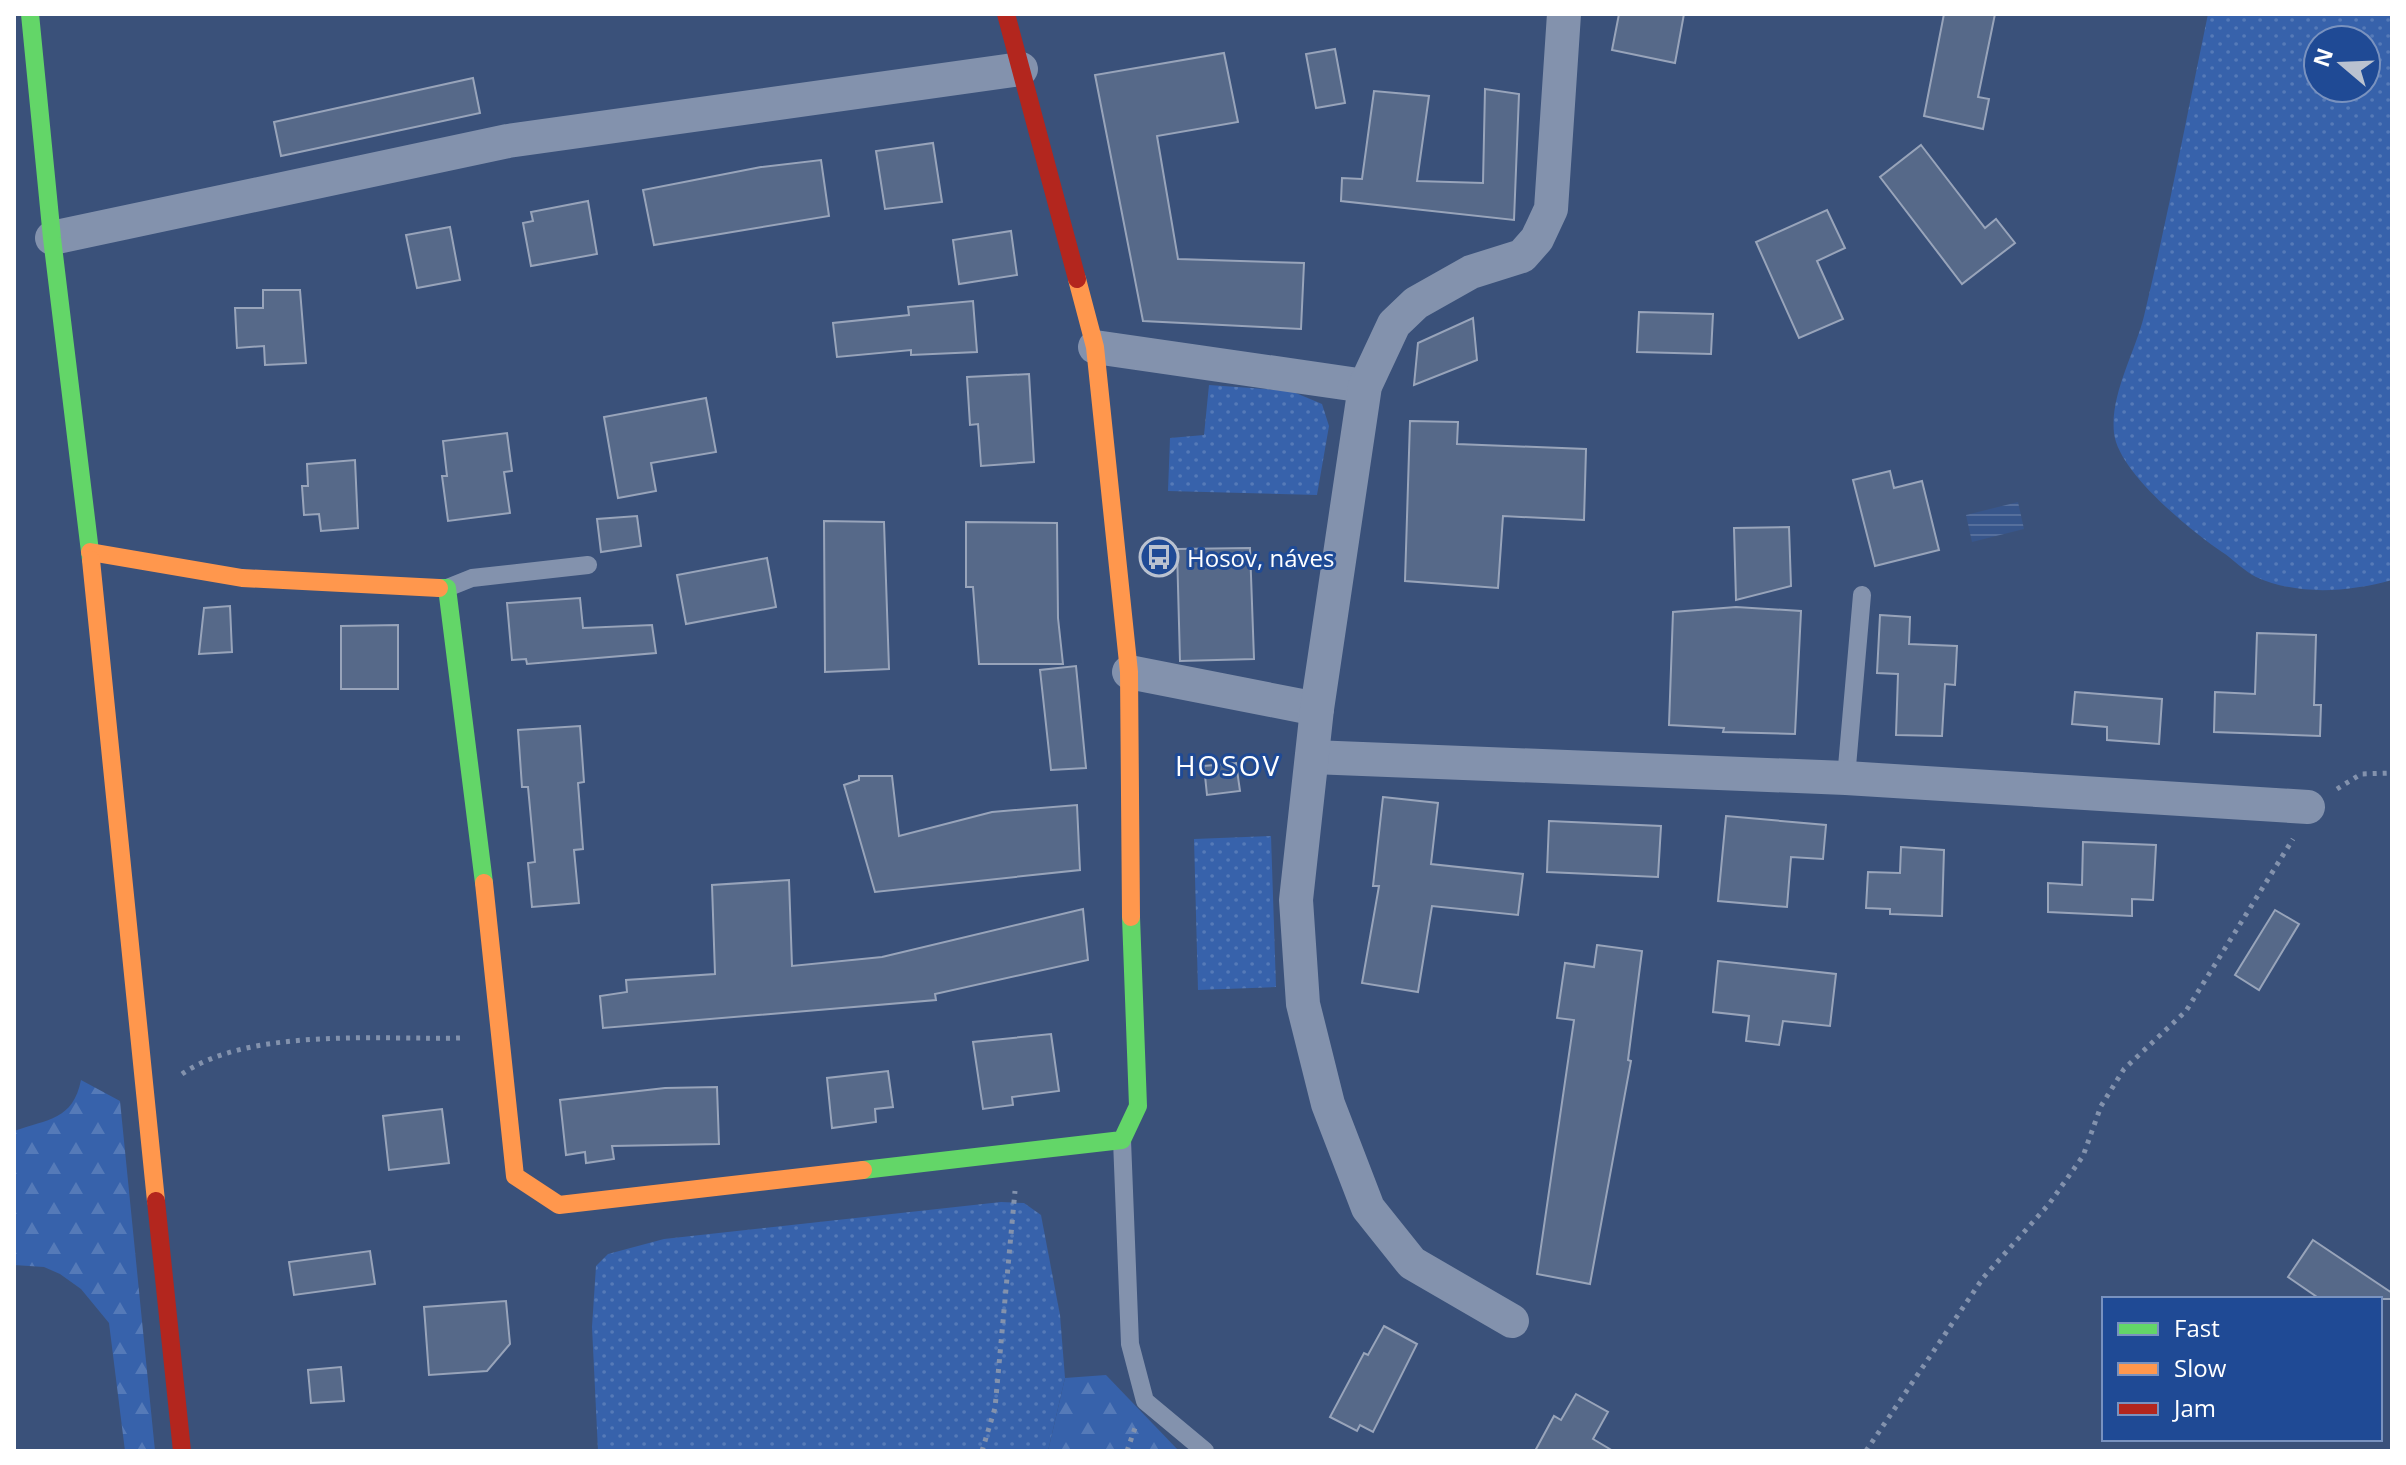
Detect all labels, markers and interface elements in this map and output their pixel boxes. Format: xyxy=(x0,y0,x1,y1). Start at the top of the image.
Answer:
north arrow xyxy=(2302,24,2382,104)
text: N xyxy=(2305,44,2339,71)
bus stop icon: Hosov, náves xyxy=(1138,536,1180,578)
place label: Hosov, náves xyxy=(1187,541,1334,574)
district label: HOSOV xyxy=(1175,746,1281,784)
legend xyxy=(2102,1297,2382,1441)
text: Fast xyxy=(2174,1311,2220,1344)
text: Slow xyxy=(2174,1351,2227,1384)
text: Jam xyxy=(2172,1391,2216,1424)

